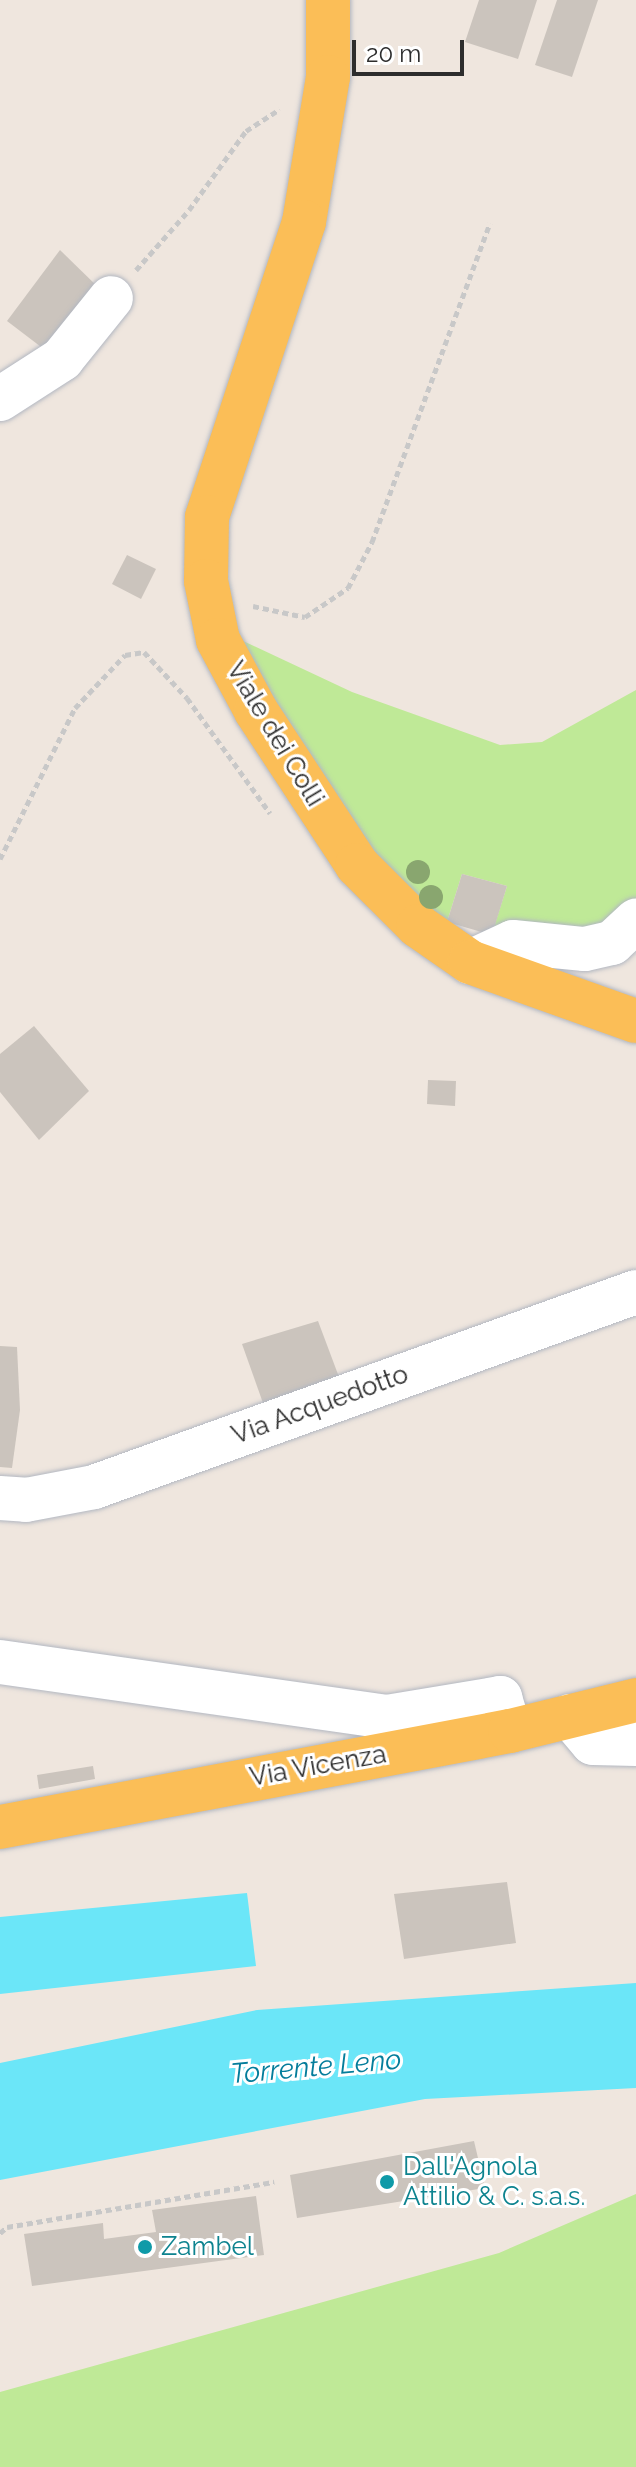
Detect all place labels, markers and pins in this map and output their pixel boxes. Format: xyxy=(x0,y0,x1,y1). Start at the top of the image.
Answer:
place label: Dall'Agnola Attilio & C. s.a.s. xyxy=(403,2151,585,2212)
marker: Dall'Agnola Attilio & C. s.a.s. xyxy=(378,2173,396,2191)
place label: Zambel xyxy=(161,2231,254,2263)
marker: Zambel xyxy=(136,2238,154,2256)

